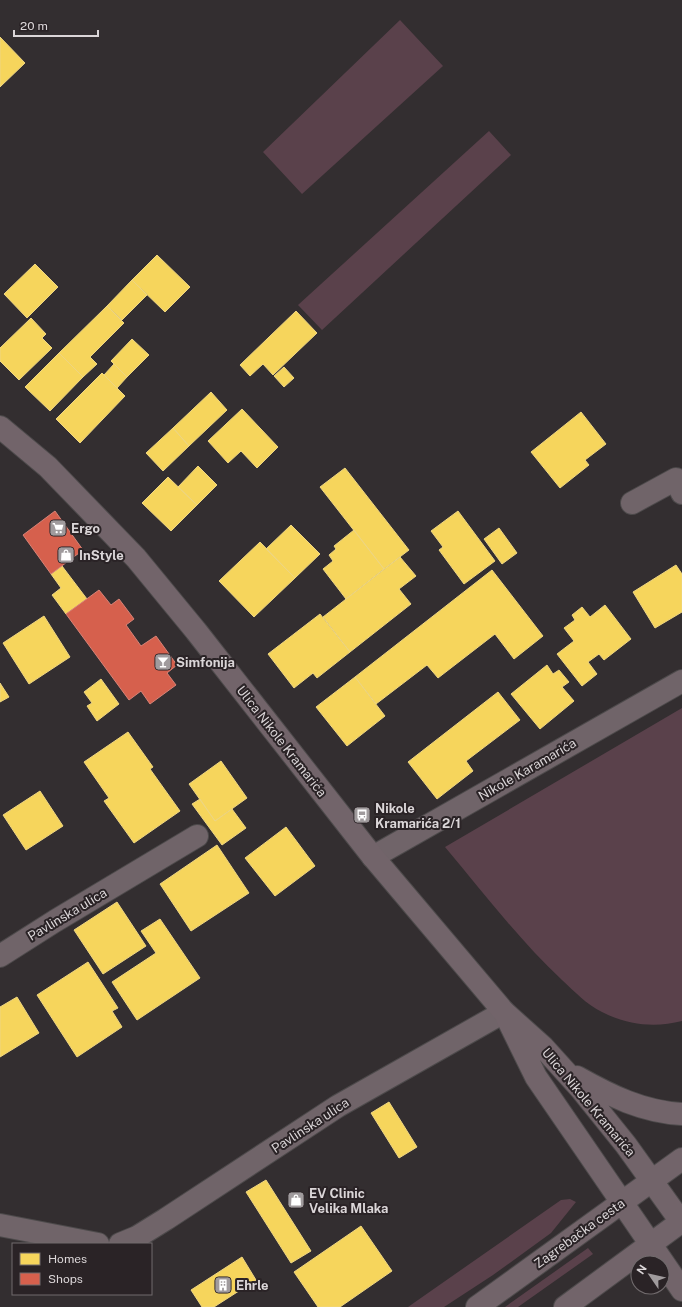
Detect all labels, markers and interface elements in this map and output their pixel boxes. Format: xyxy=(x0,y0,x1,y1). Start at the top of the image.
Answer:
scale bar xyxy=(14,12,98,38)
text: 20 m xyxy=(20,19,48,33)
supermarket icon: Ergo xyxy=(48,518,68,538)
place label: Ergo xyxy=(71,521,100,536)
shop icon: InStyle xyxy=(56,545,76,565)
place label: InStyle xyxy=(79,548,124,563)
bar icon: Simfonija xyxy=(153,652,173,672)
place label: Simfonija xyxy=(176,655,235,670)
street label: Ulica Nikole Kramarića xyxy=(234,683,330,800)
street label: Nikole Karamarića xyxy=(476,735,579,804)
place label: Nikole Kramarića 2/1 xyxy=(375,801,461,831)
bus stop icon: Nikole Kramarića 2/1 xyxy=(352,805,372,825)
street label: Pavlinska ulica xyxy=(25,885,109,944)
street label: Ulica Nikole Kramarića xyxy=(539,1045,638,1160)
street label: Pavlinska ulica xyxy=(269,1095,352,1156)
place label: EV Clinic Velika Mlaka xyxy=(309,1186,388,1216)
shop icon: EV Clinic Velika Mlaka xyxy=(286,1190,306,1210)
street label: Zagrebačka cesta xyxy=(531,1196,627,1271)
legend xyxy=(12,1243,152,1295)
text: Homes xyxy=(48,1252,87,1266)
north arrow xyxy=(630,1255,670,1295)
text: N xyxy=(634,1262,649,1276)
text: Shops xyxy=(48,1272,83,1286)
building icon: Ehrle xyxy=(213,1275,233,1295)
place label: Ehrle xyxy=(236,1278,269,1293)

